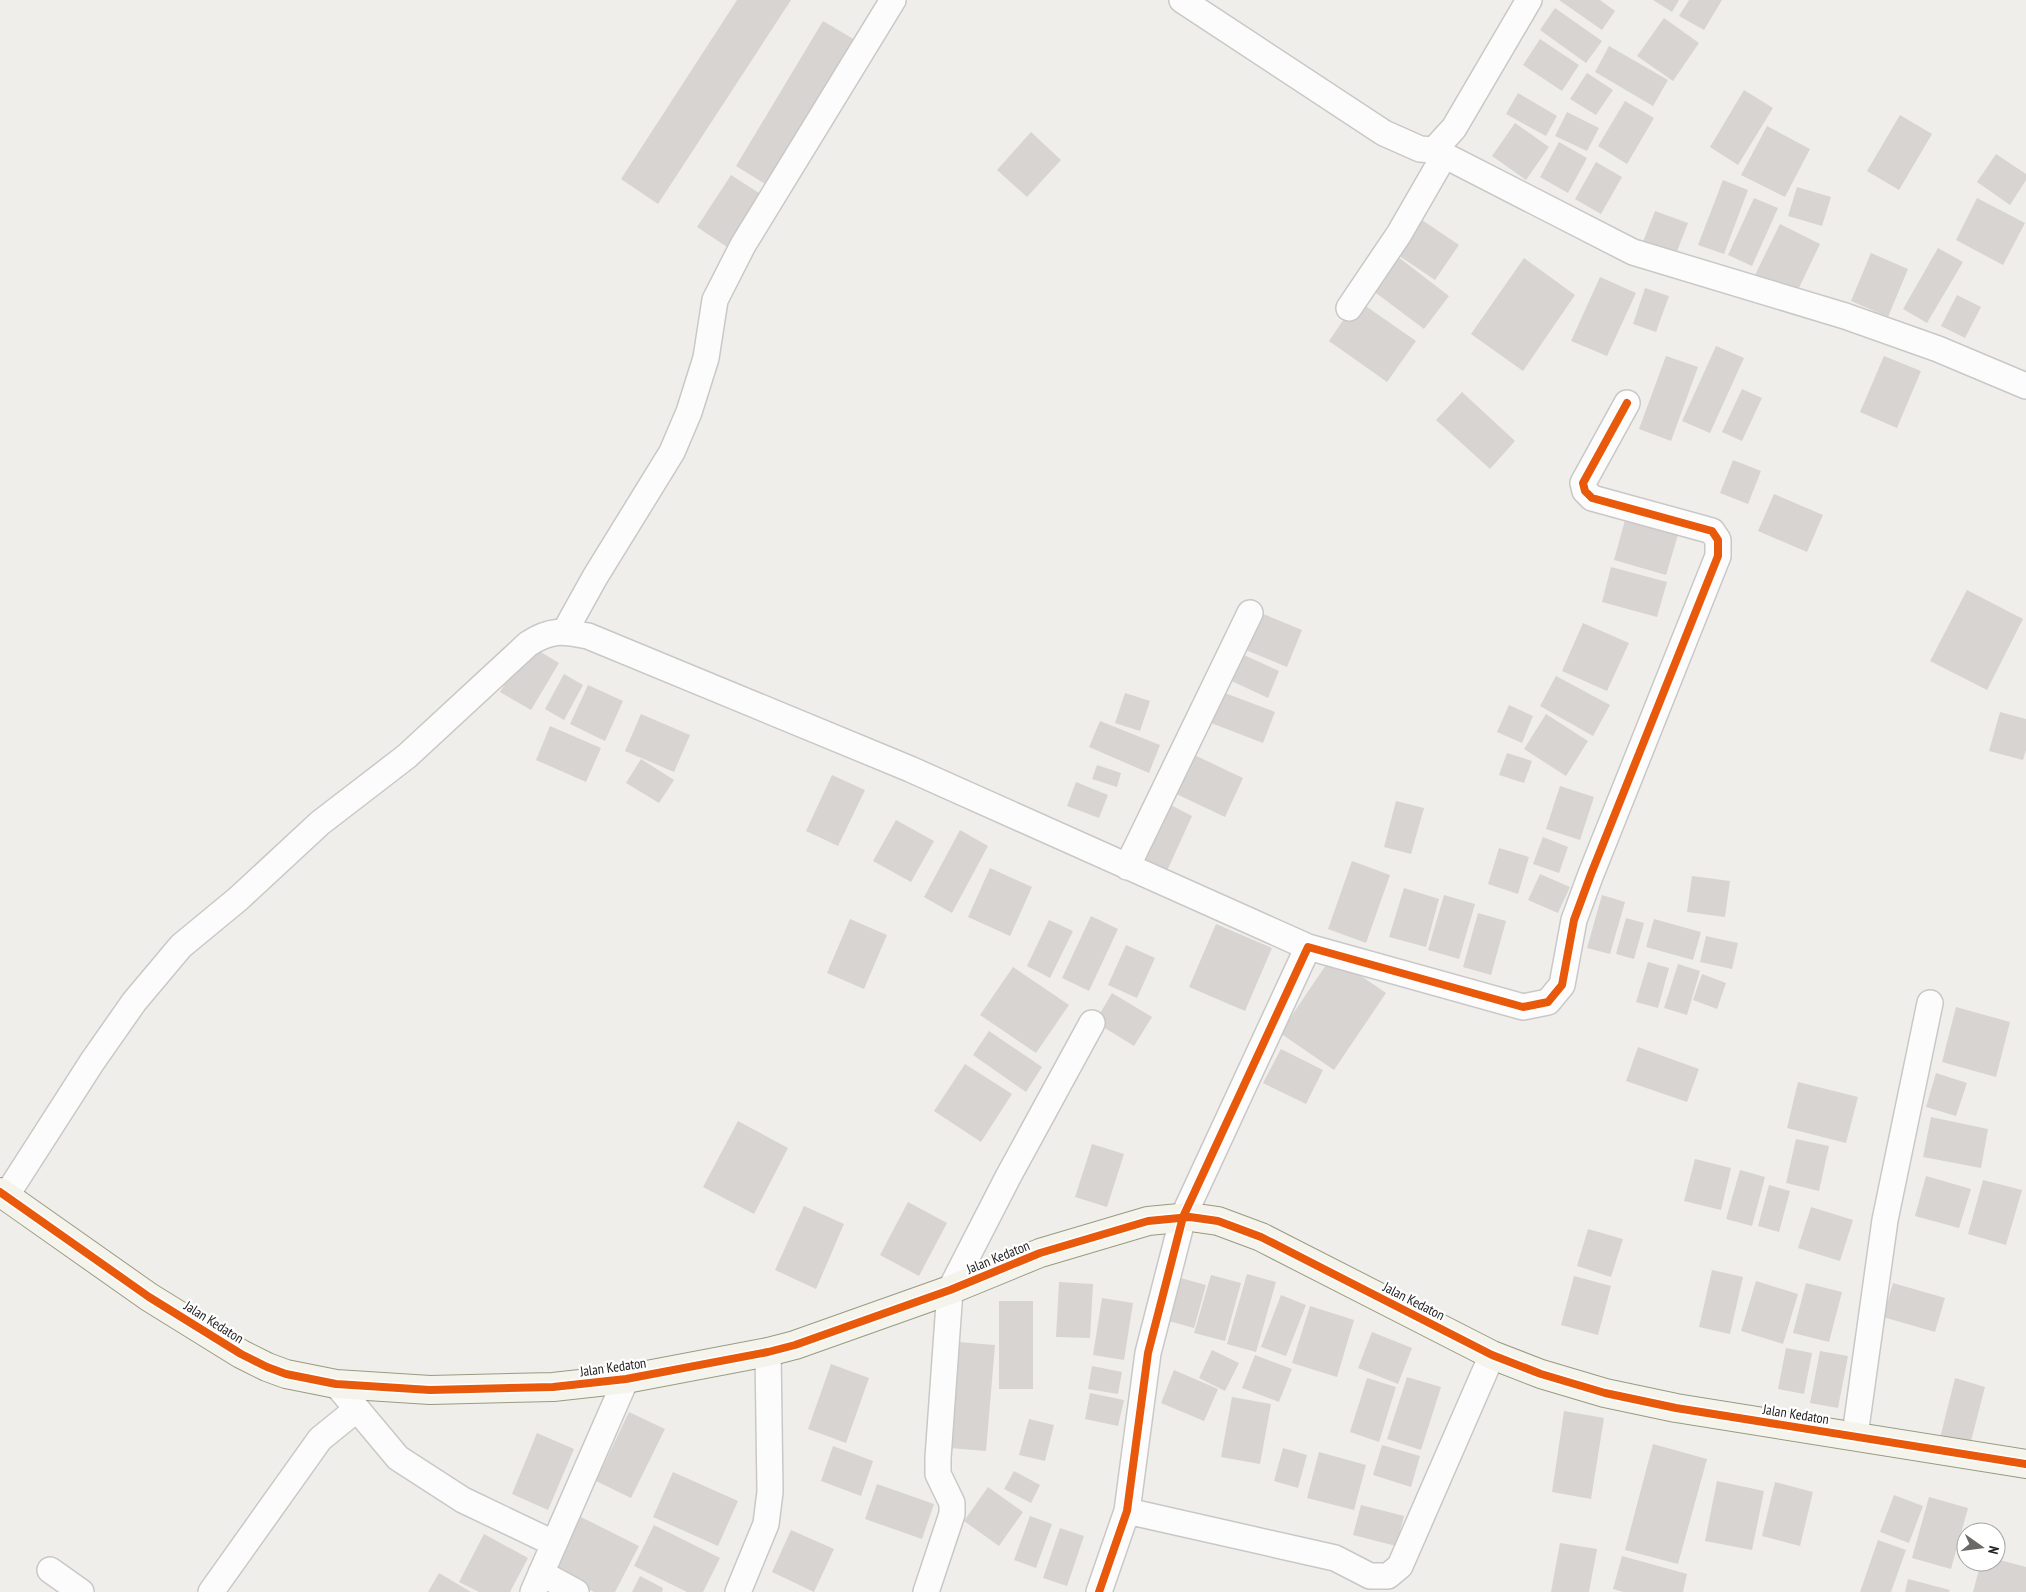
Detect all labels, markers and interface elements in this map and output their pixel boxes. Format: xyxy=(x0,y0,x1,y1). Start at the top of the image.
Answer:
street label: Jalan Kedaton xyxy=(963,1236,1032,1278)
street label: Jalan Kedaton xyxy=(1379,1277,1448,1324)
street label: Jalan Kedaton xyxy=(180,1296,247,1347)
street label: Jalan Kedaton xyxy=(578,1353,647,1381)
street label: Jalan Kedaton xyxy=(1761,1400,1830,1428)
north arrow xyxy=(1956,1522,2006,1572)
text: N xyxy=(1984,1544,2003,1556)

